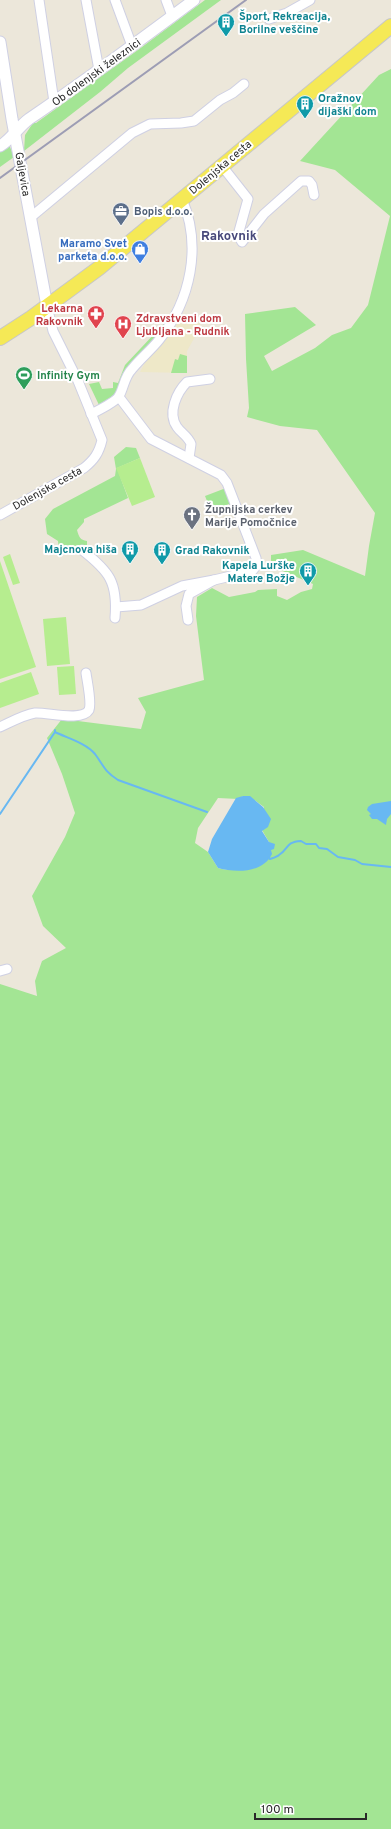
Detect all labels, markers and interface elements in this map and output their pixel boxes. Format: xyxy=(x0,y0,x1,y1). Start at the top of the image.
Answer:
place label: Šport, Rekreacija, Borilne veščine xyxy=(239,9,330,37)
building icon: Šport, Rekreacija, Borilne veščine xyxy=(216,12,236,37)
street label: Ob dolenjski železnici xyxy=(49,36,144,110)
place label: Oražnov dijaški dom xyxy=(318,92,377,119)
building icon: Oražnov dijaški dom xyxy=(295,94,315,119)
street label: Dolenjska cesta xyxy=(187,137,255,198)
street label: Galjevica xyxy=(11,151,33,198)
office icon: Bopis d.o.o. xyxy=(111,201,131,226)
place label: Bopis d.o.o. xyxy=(134,205,193,219)
district label: Rakovnik xyxy=(201,229,257,245)
place label: Maramo Svet parketa d.o.o. xyxy=(58,237,127,264)
shop icon: Maramo Svet parketa d.o.o. xyxy=(130,239,150,264)
place label: Lekarna Rakovnik xyxy=(36,302,83,329)
pharmacy icon: Lekarna Rakovnik xyxy=(86,304,106,329)
place label: Zdravstveni dom Ljubljana - Rudnik xyxy=(136,312,230,339)
hospital icon: Zdravstveni dom Ljubljana - Rudnik xyxy=(113,314,133,339)
sports icon: Infinity Gym xyxy=(14,365,34,390)
place label: Infinity Gym xyxy=(37,369,100,383)
street label: Dolenjska cesta xyxy=(10,464,85,514)
place label: Župnijska cerkev Marije Pomočnice xyxy=(205,502,297,530)
church icon: Župnijska cerkev Marije Pomočnice xyxy=(182,505,202,530)
building icon: Majcnova hiša xyxy=(120,539,140,564)
building icon: Grad Rakovnik xyxy=(152,540,172,565)
place label: Majcnova hiša xyxy=(44,543,117,557)
place label: Grad Rakovnik xyxy=(175,544,250,558)
place label: Kapela Lurške Matere Božje xyxy=(222,559,295,586)
building icon: Kapela Lurške Matere Božje xyxy=(298,561,318,586)
scale bar xyxy=(255,1795,366,1821)
text: 100 m xyxy=(261,1802,294,1818)

